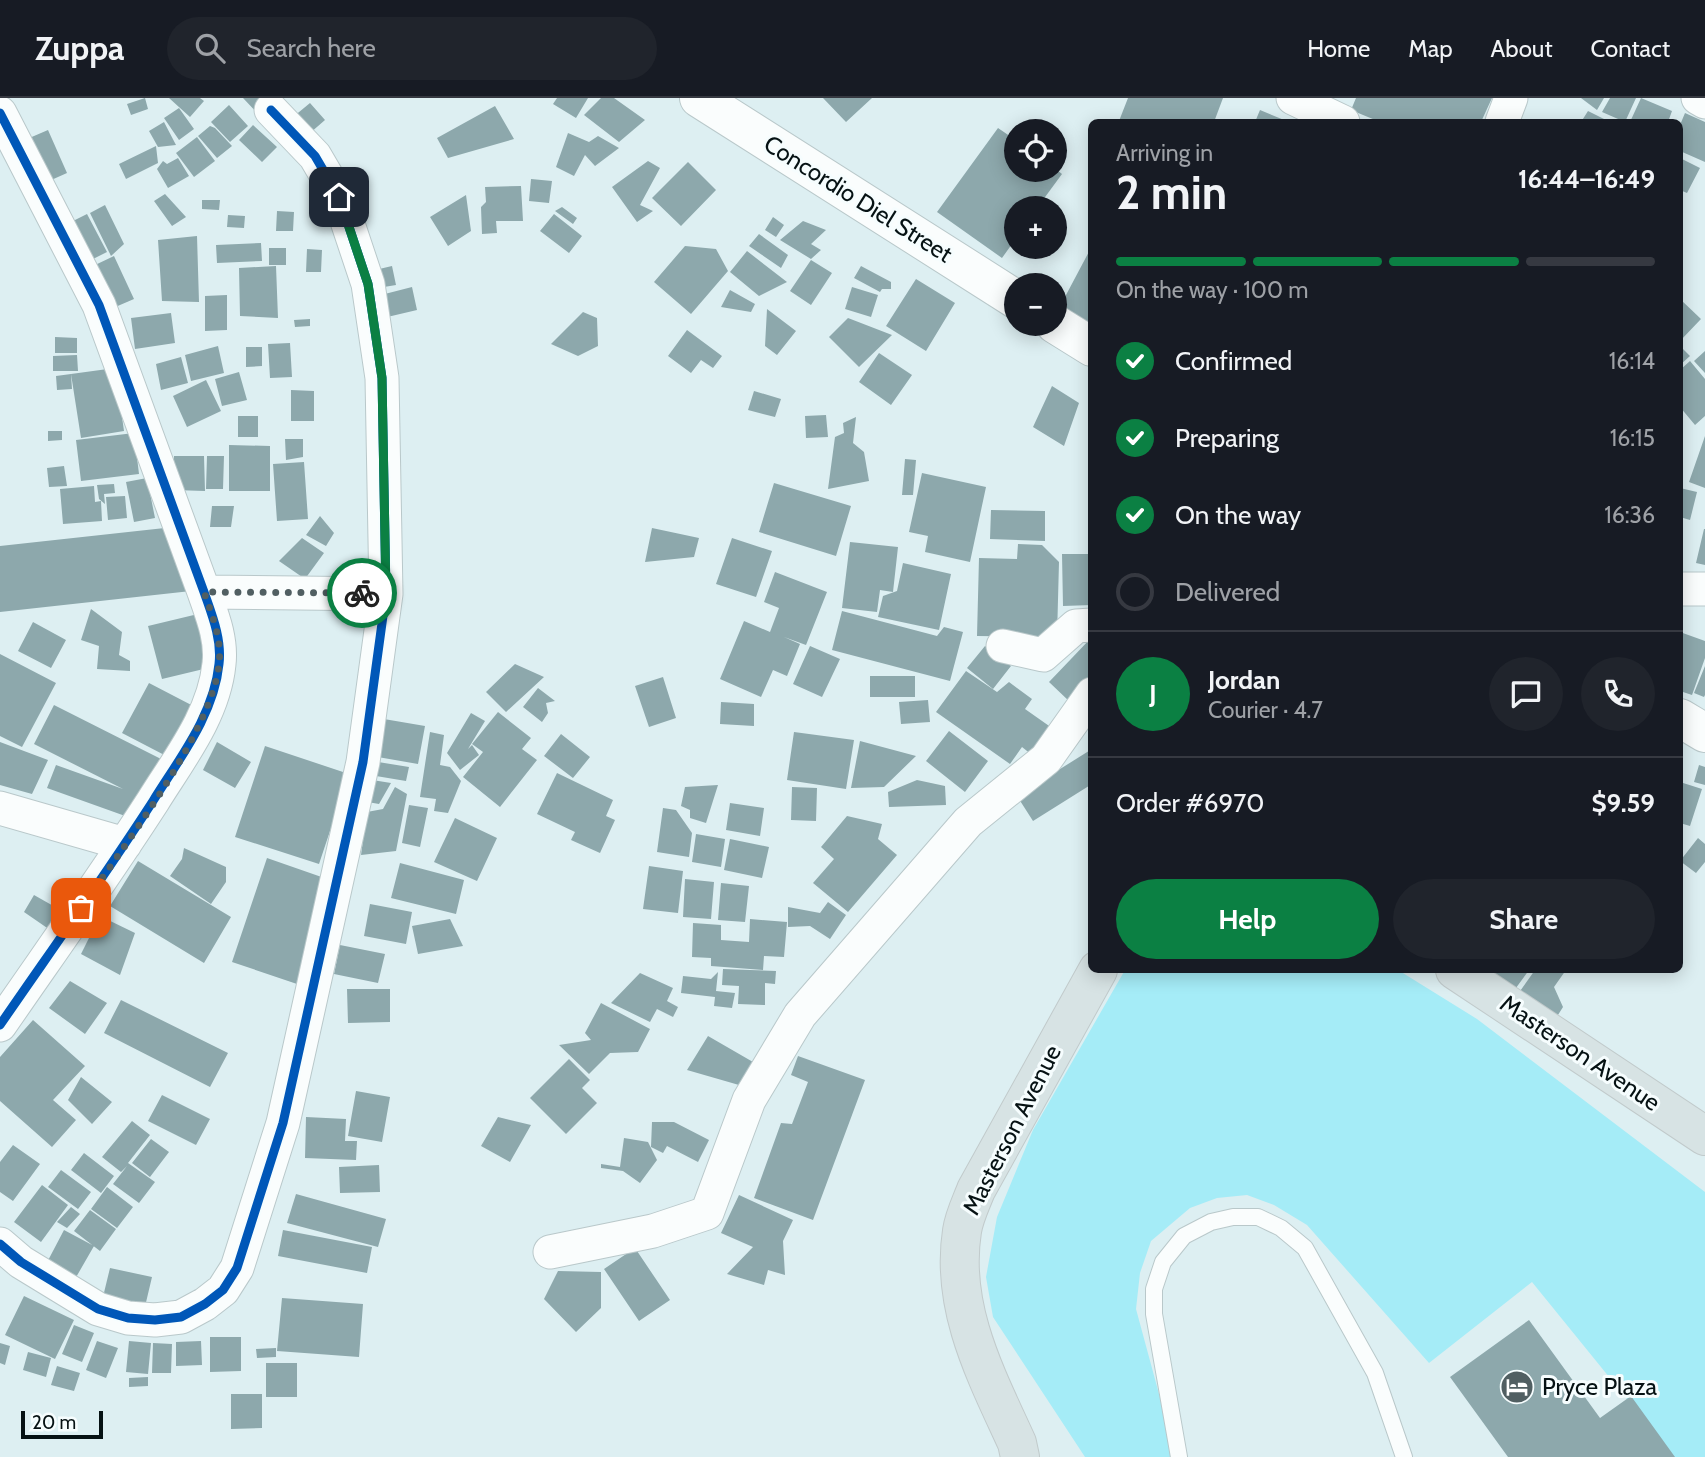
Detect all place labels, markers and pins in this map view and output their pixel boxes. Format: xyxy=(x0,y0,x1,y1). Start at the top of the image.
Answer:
pin xyxy=(309,167,369,227)
pin xyxy=(51,878,111,938)
hotel icon: Pryce Plaza xyxy=(1498,1368,1536,1406)
place label: Pryce Plaza xyxy=(1542,1372,1658,1401)

